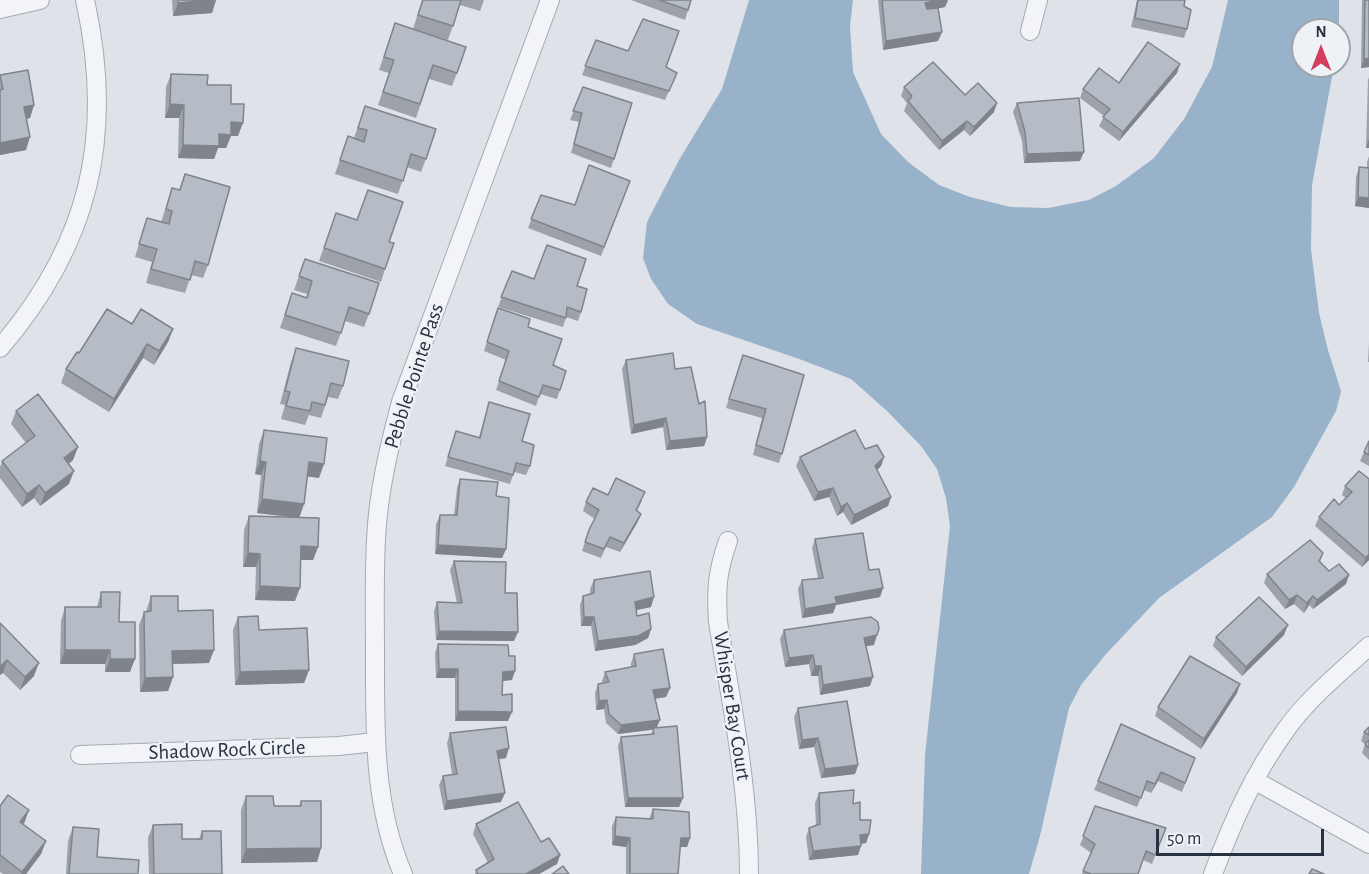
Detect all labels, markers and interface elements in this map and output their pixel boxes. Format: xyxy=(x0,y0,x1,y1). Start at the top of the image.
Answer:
north arrow xyxy=(1291,18,1351,78)
text: N xyxy=(1315,24,1327,40)
street label: Pebble Pointe Pass xyxy=(379,300,449,452)
street label: Whisper Bay Court xyxy=(708,630,756,782)
street label: Shadow Rock Circle xyxy=(148,735,306,765)
scale bar xyxy=(1159,817,1327,855)
text: 50 m xyxy=(1167,830,1201,848)

